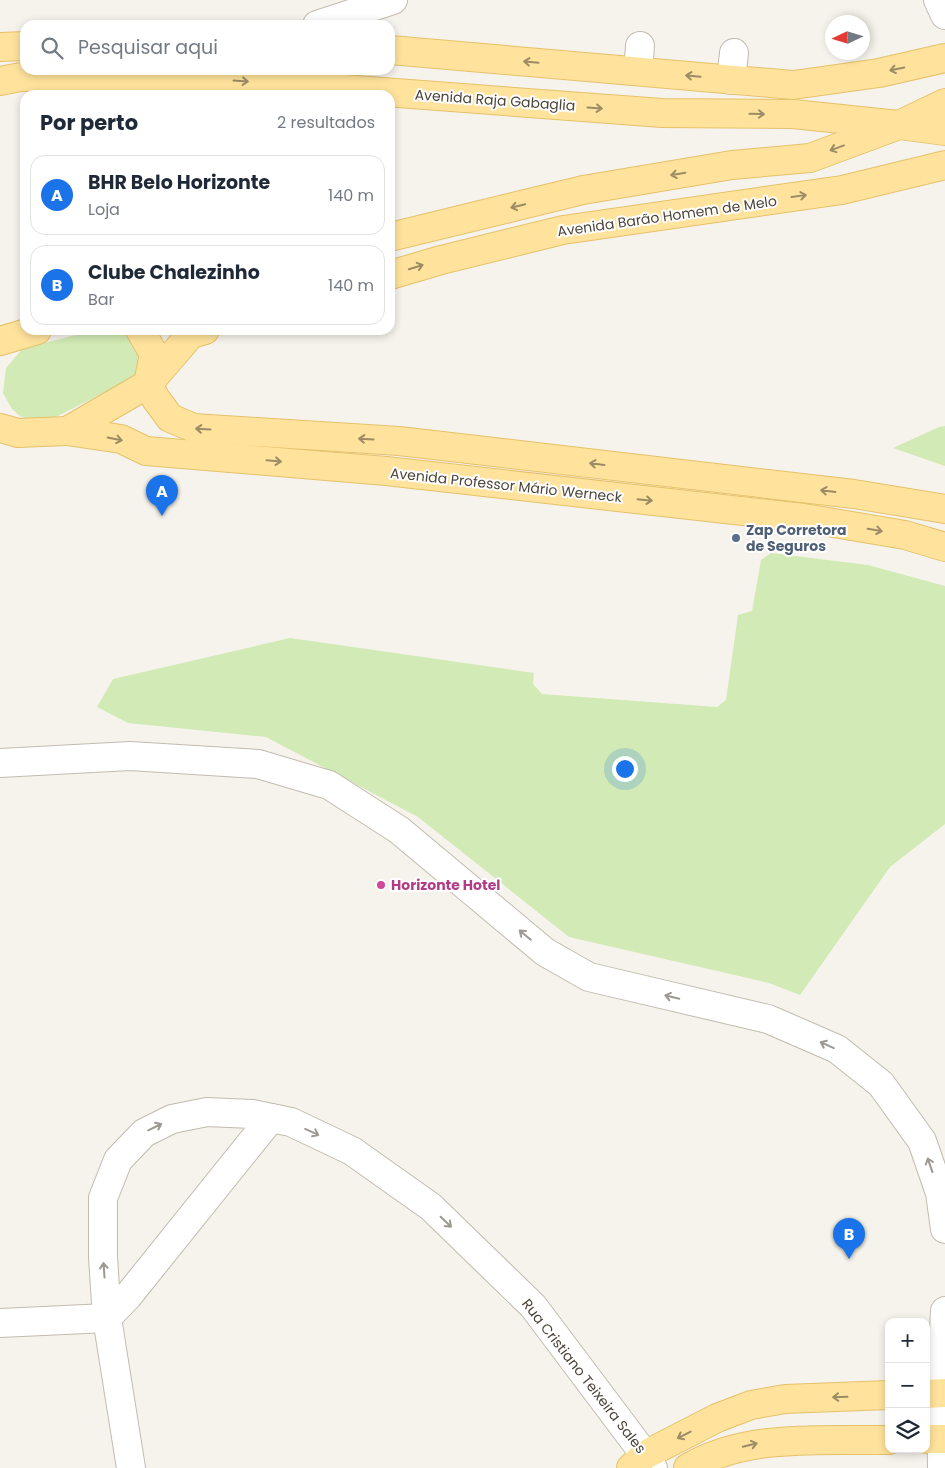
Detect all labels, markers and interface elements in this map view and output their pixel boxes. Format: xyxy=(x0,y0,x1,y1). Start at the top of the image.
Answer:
north arrow xyxy=(825,15,870,60)
search box xyxy=(20,20,395,75)
icon: search xyxy=(38,34,66,62)
text: Pesquisar aqui xyxy=(78,34,218,61)
one-way arrow xyxy=(523,57,539,67)
one-way arrow xyxy=(890,64,906,74)
one-way arrow xyxy=(685,71,701,81)
one-way arrow xyxy=(232,76,248,86)
street label: Avenida Raja Gabaglia xyxy=(414,84,576,116)
one-way arrow xyxy=(586,103,602,113)
text: Por perto xyxy=(40,108,138,137)
one-way arrow xyxy=(748,109,765,119)
text: 2 resultados xyxy=(277,111,375,134)
one-way arrow xyxy=(830,144,845,153)
text: BHR Belo Horizonte xyxy=(88,169,270,196)
one-way arrow xyxy=(670,170,686,180)
text: A xyxy=(51,184,63,207)
text: 140 m xyxy=(328,184,374,207)
street label: Avenida Barão Homem de Melo xyxy=(556,191,778,241)
one-way arrow xyxy=(791,191,807,201)
text: Loja xyxy=(88,198,120,221)
one-way arrow xyxy=(511,202,527,211)
text: Clube Chalezinho xyxy=(88,259,260,286)
one-way arrow xyxy=(407,262,423,272)
text: B xyxy=(52,274,62,297)
text: 140 m xyxy=(328,274,374,297)
text: Bar xyxy=(88,288,115,311)
one-way arrow xyxy=(196,424,212,433)
one-way arrow xyxy=(106,434,122,444)
one-way arrow xyxy=(358,434,374,443)
one-way arrow xyxy=(266,457,282,466)
one-way arrow xyxy=(589,459,605,469)
street label: Avenida Professor Mário Werneck xyxy=(389,463,624,507)
pin: A xyxy=(146,475,178,516)
one-way arrow xyxy=(820,486,836,496)
one-way arrow xyxy=(636,495,652,505)
place label: Zap Corretora de Seguros xyxy=(746,520,847,556)
one-way arrow xyxy=(867,525,883,535)
marker: Zap Corretora de Seguros xyxy=(730,532,742,544)
your location xyxy=(612,756,638,782)
place label: Horizonte Hotel xyxy=(391,875,500,895)
marker: Horizonte Hotel xyxy=(375,879,387,891)
one-way arrow xyxy=(518,930,531,941)
one-way arrow xyxy=(665,992,681,1001)
one-way arrow xyxy=(820,1039,835,1049)
one-way arrow xyxy=(147,1122,162,1131)
one-way arrow xyxy=(304,1127,319,1137)
one-way arrow xyxy=(925,1158,934,1173)
one-way arrow xyxy=(440,1216,452,1228)
pin: B xyxy=(833,1218,865,1259)
one-way arrow xyxy=(99,1262,109,1278)
street label: Rua Cristiano Teixeira Sales xyxy=(517,1295,651,1457)
map controls xyxy=(885,1318,930,1453)
button: + xyxy=(885,1318,930,1363)
button: − xyxy=(885,1363,930,1408)
one-way arrow xyxy=(832,1392,848,1402)
button: layers xyxy=(885,1408,930,1453)
one-way arrow xyxy=(677,1430,692,1440)
one-way arrow xyxy=(742,1440,758,1450)

